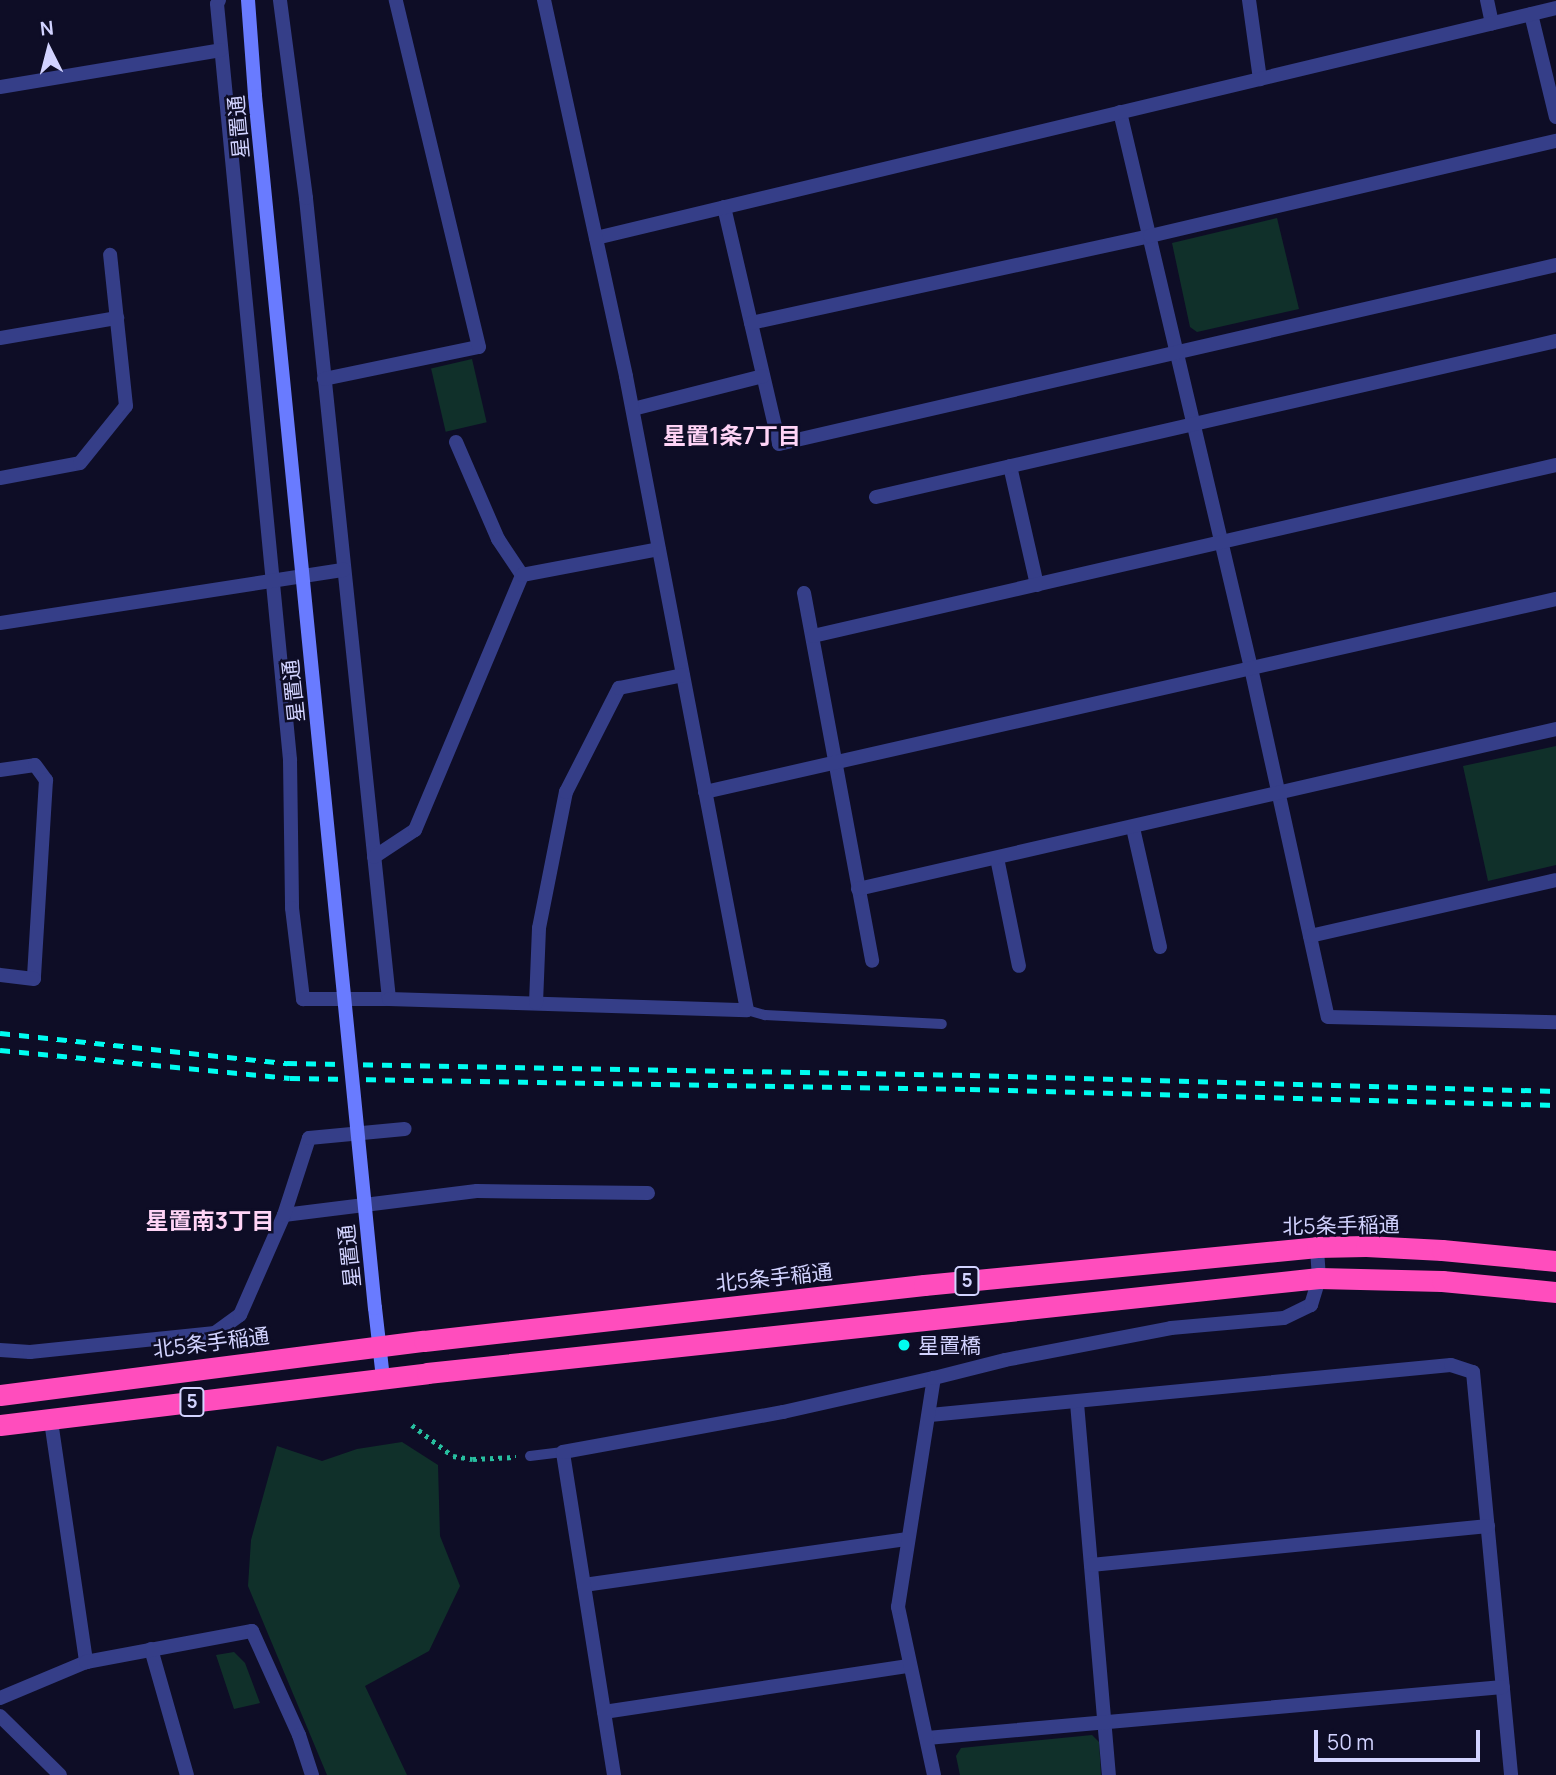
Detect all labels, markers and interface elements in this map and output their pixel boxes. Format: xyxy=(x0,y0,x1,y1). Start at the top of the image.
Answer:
north arrow xyxy=(14,14,84,84)
text: N xyxy=(39,14,55,42)
street label: 星置通 xyxy=(223,95,253,159)
district label: 星置1条7丁目 xyxy=(663,421,801,449)
street label: 星置通 xyxy=(277,658,309,724)
district label: 星置南3丁目 xyxy=(146,1206,274,1234)
street label: 北5条手稲通 xyxy=(1282,1211,1400,1239)
street label: 星置通 xyxy=(333,1223,365,1289)
street label: 北5条手稲通 xyxy=(714,1258,834,1296)
road number: 5 xyxy=(953,1266,981,1296)
street label: 北5条手稲通 xyxy=(151,1322,271,1362)
place label: 星置橋 xyxy=(918,1332,981,1358)
marker: 星置橋 xyxy=(896,1337,912,1353)
road number: 5 xyxy=(178,1386,206,1418)
scale bar xyxy=(1318,1716,1484,1760)
text: 50 m xyxy=(1327,1728,1374,1756)

